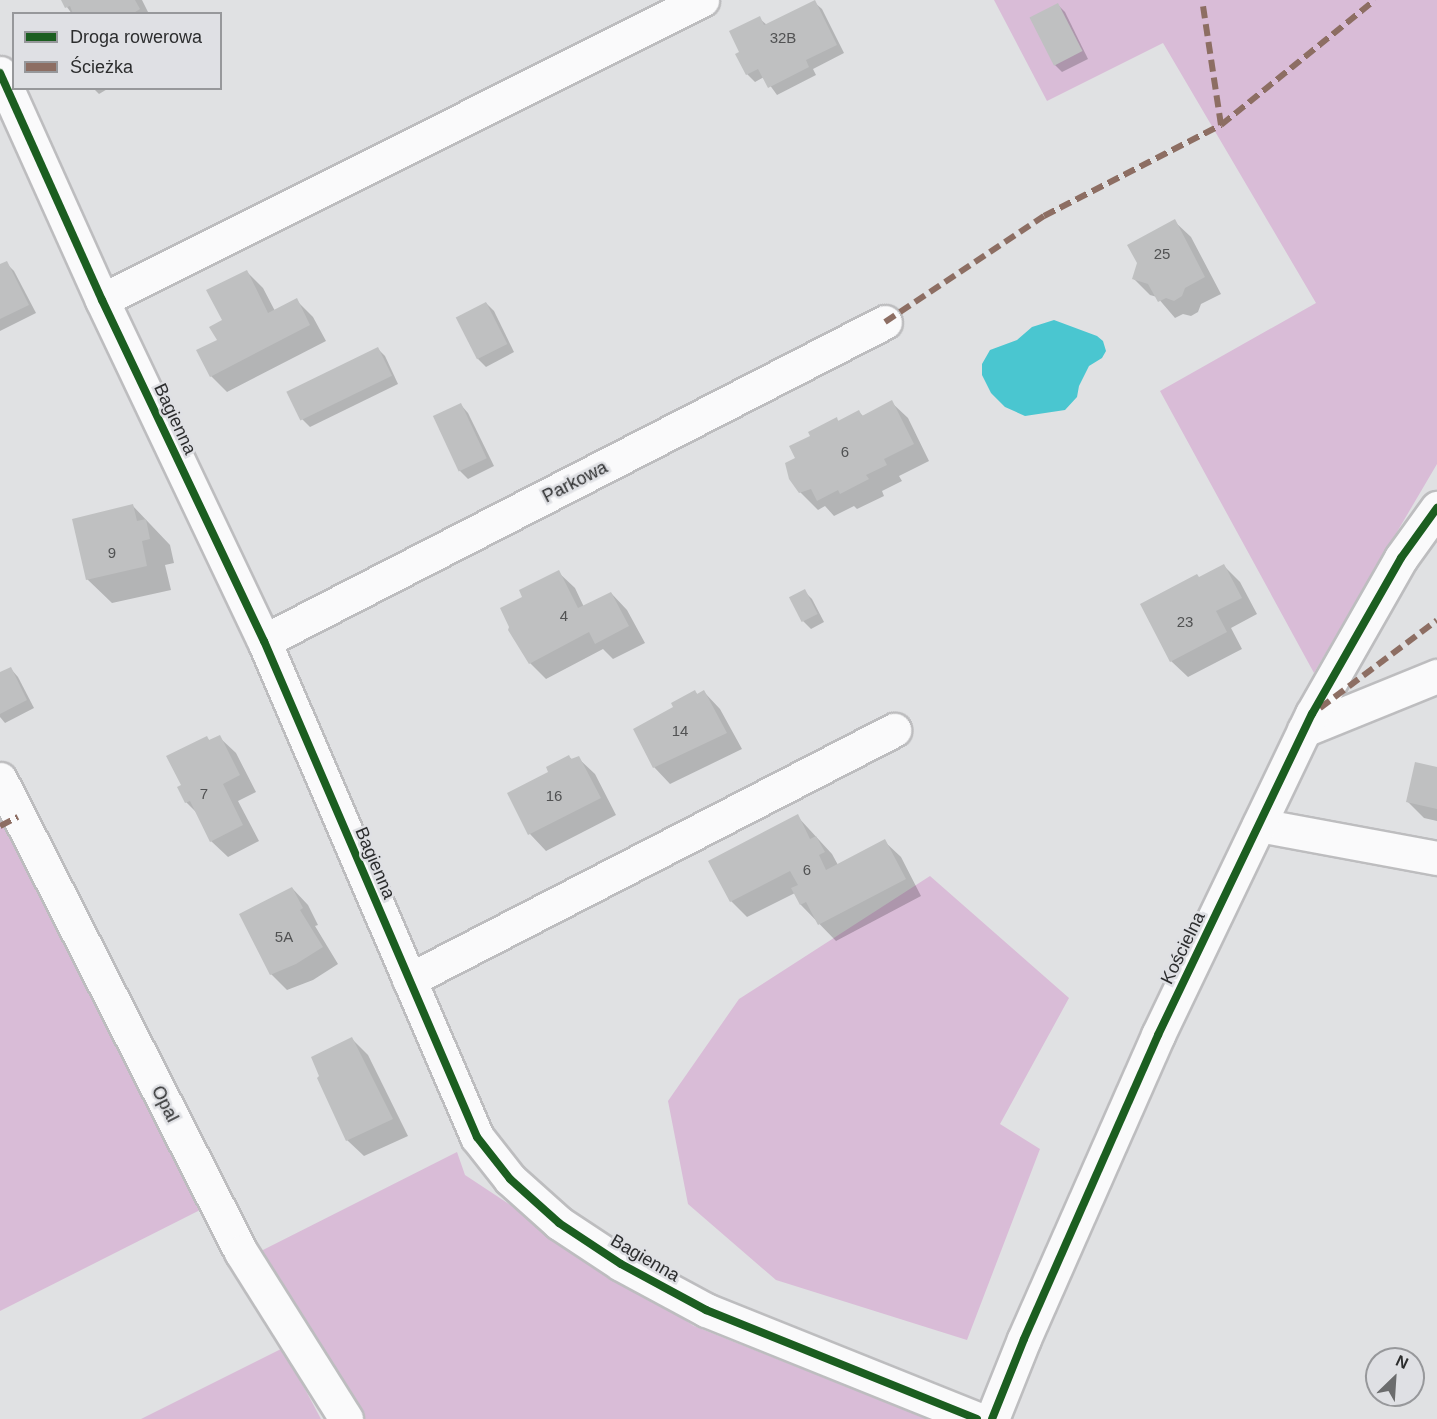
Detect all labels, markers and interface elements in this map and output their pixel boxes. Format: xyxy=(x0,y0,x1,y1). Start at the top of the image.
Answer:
legend xyxy=(12,12,222,90)
text: Droga rowerowa xyxy=(70,27,202,47)
house number: 32B xyxy=(770,29,796,47)
text: Ścieżka xyxy=(70,57,133,77)
house number: 25 xyxy=(1154,245,1170,263)
street label: Bagienna xyxy=(149,380,201,458)
house number: 6 xyxy=(841,443,849,461)
street label: Parkowa xyxy=(539,456,611,508)
house number: 9 xyxy=(108,544,116,562)
house number: 4 xyxy=(560,607,568,625)
house number: 23 xyxy=(1177,613,1193,631)
house number: 14 xyxy=(672,722,688,740)
house number: 7 xyxy=(200,785,208,803)
house number: 16 xyxy=(546,787,562,805)
street label: Bagienna xyxy=(350,824,400,902)
house number: 6 xyxy=(803,861,811,879)
street label: Kościelna xyxy=(1156,908,1210,988)
house number: 5A xyxy=(275,928,293,946)
street label: Opal xyxy=(147,1082,183,1126)
street label: Bagienna xyxy=(607,1230,683,1286)
north arrow xyxy=(1365,1347,1425,1407)
text: N xyxy=(1393,1352,1411,1372)

